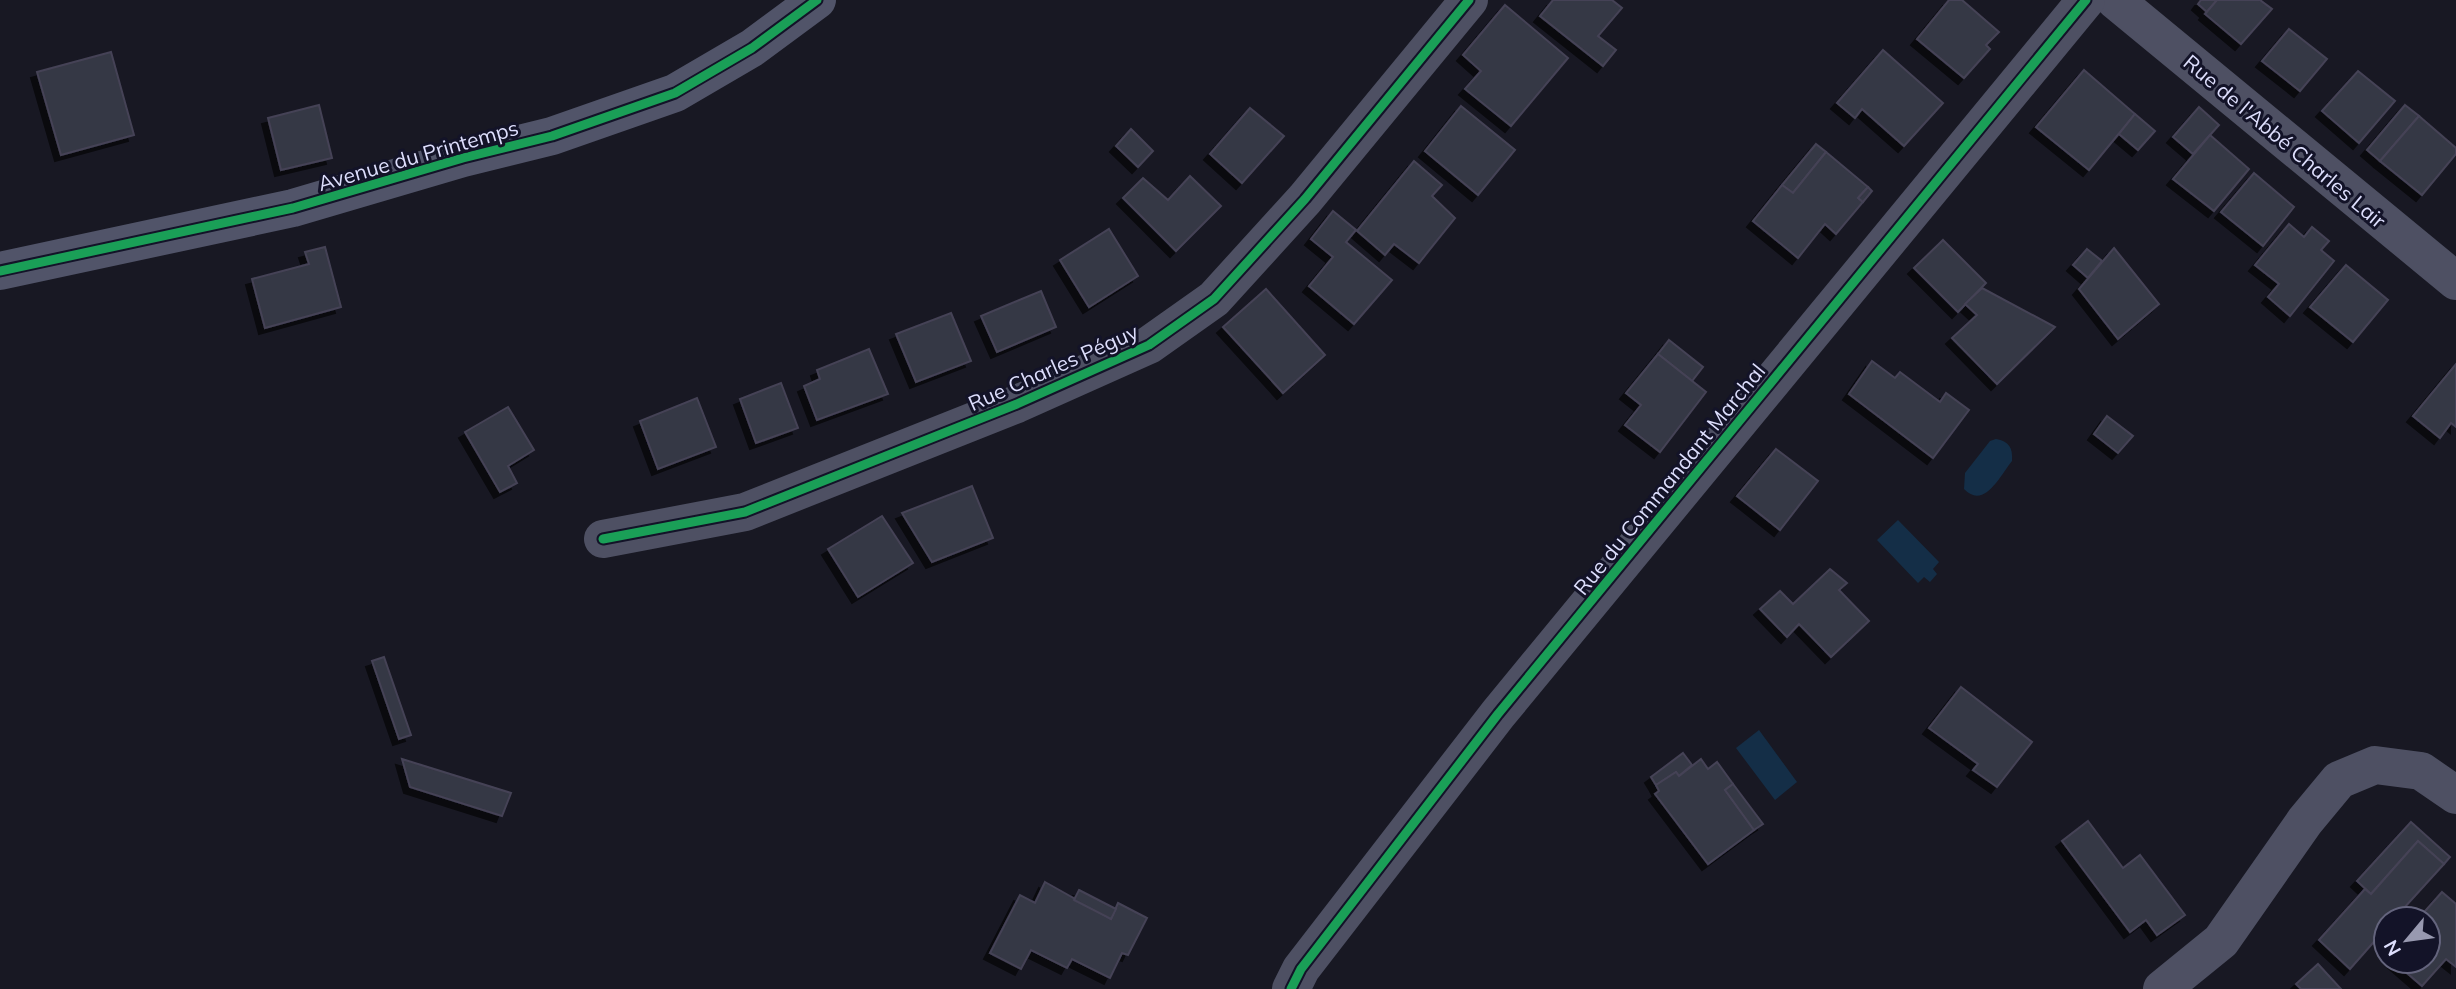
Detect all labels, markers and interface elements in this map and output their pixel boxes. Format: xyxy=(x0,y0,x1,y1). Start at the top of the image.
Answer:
street label: Rue de l'Abbé Charles Lair xyxy=(2179,49,2392,234)
street label: Avenue du Printemps xyxy=(315,114,521,196)
street label: Rue Charles Péguy xyxy=(964,318,1142,416)
street label: Rue du Commandant Marchal xyxy=(1568,358,1770,600)
north arrow xyxy=(2372,905,2442,975)
text: N xyxy=(2378,936,2406,960)

